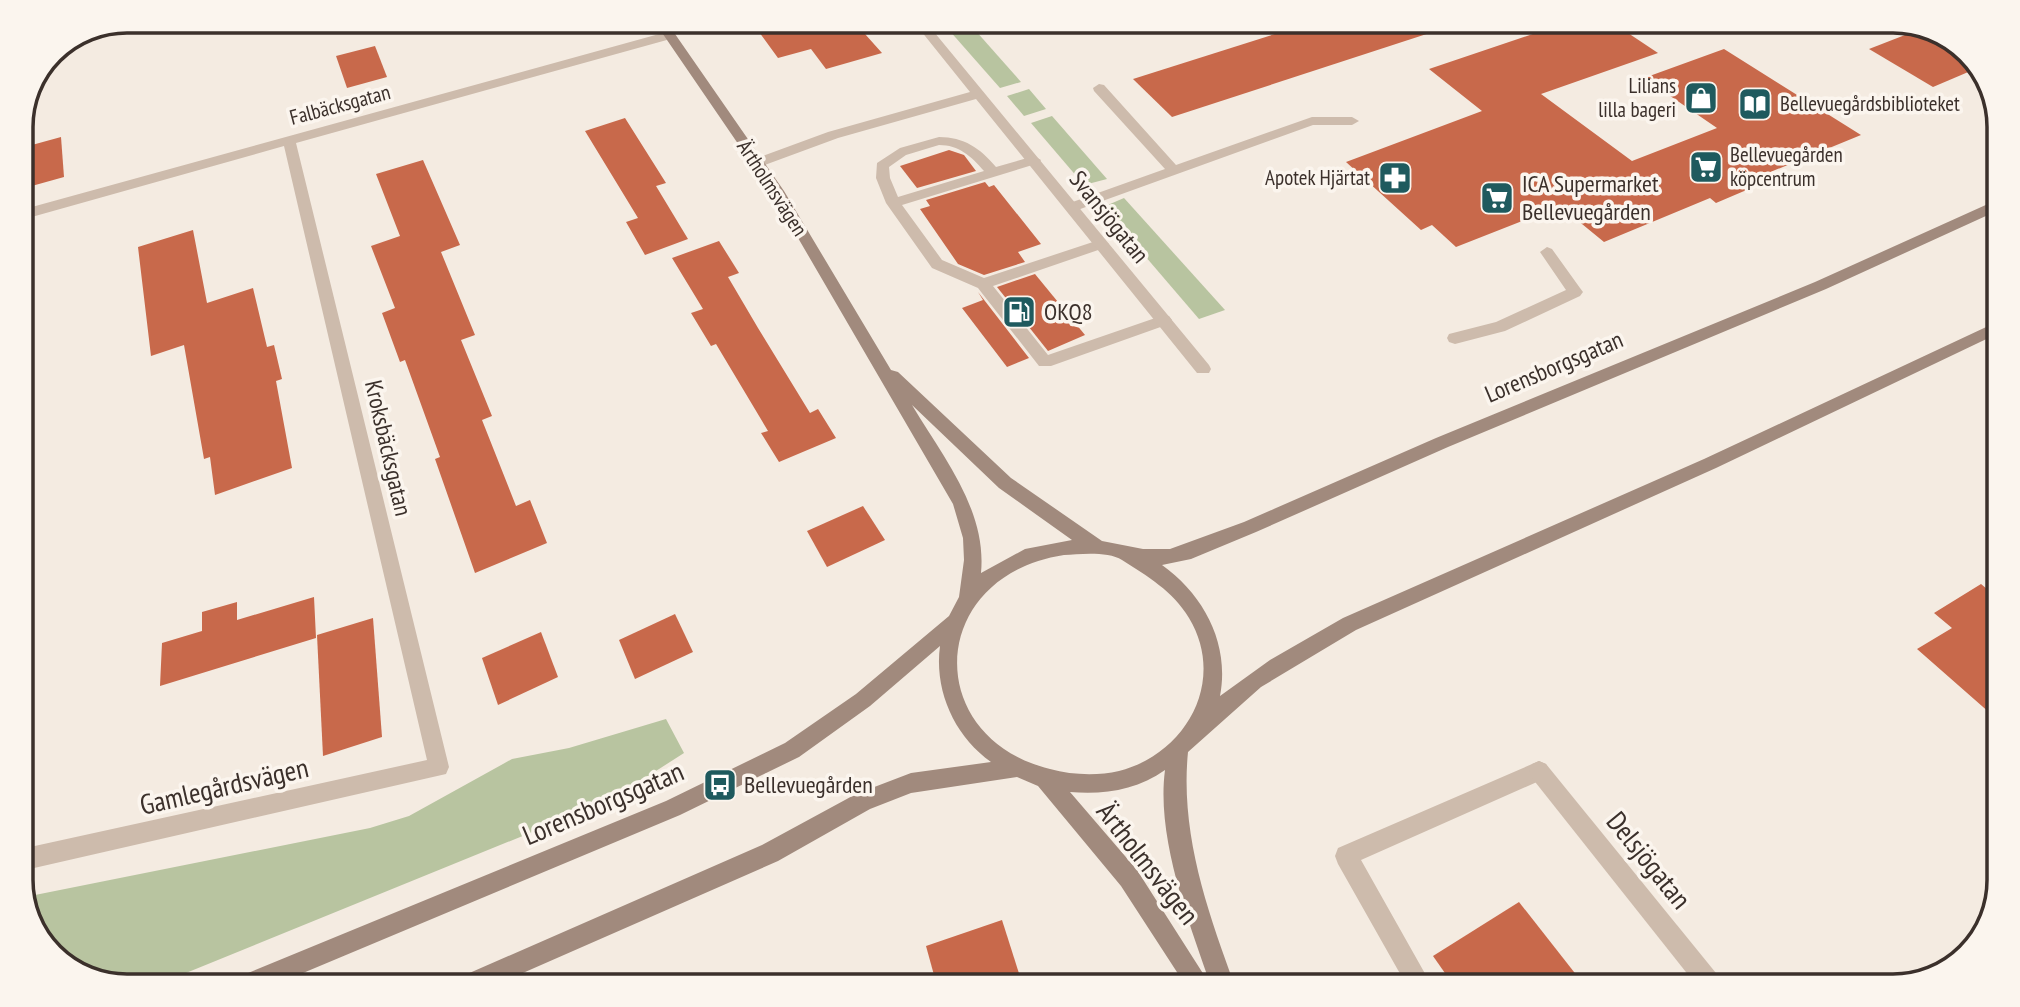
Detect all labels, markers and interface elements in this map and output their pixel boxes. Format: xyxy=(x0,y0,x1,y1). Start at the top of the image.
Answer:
place label: Lilians lilla bageri xyxy=(1598,72,1676,123)
street label: Falbäcksgatan xyxy=(287,78,393,131)
shop icon: Lilians lilla bageri xyxy=(1682,79,1720,117)
library icon: Bellevuegårdsbiblioteket xyxy=(1736,85,1774,123)
place label: Bellevuegårdsbiblioteket xyxy=(1780,90,1960,117)
street label: Ärtholmsvägen xyxy=(731,134,814,241)
place label: Bellevuegården köpcentrum xyxy=(1730,141,1843,192)
supermarket icon: Bellevuegården köpcentrum xyxy=(1687,148,1725,186)
pharmacy icon: Apotek Hjärtat xyxy=(1376,159,1414,197)
street label: Svansjögatan xyxy=(1063,164,1156,269)
place label: Apotek Hjärtat xyxy=(1265,164,1370,191)
place label: ICA Supermarket Bellevuegården xyxy=(1522,168,1659,227)
supermarket icon: ICA Supermarket Bellevuegården xyxy=(1478,179,1516,217)
fuel station icon: OKQ8 xyxy=(1000,293,1038,331)
place label: OKQ8 xyxy=(1044,296,1093,327)
street label: Lorensborgsgatan xyxy=(1480,324,1627,410)
street label: Kroksbäcksgatan xyxy=(358,377,419,519)
street label: Gamlegårdsvägen xyxy=(136,748,312,823)
street label: Lorensborgsgatan xyxy=(517,752,689,853)
bus stop icon: Bellevuegården xyxy=(701,766,739,804)
place label: Bellevuegården xyxy=(744,769,873,800)
street label: Ärtholmsvägen xyxy=(1089,794,1208,932)
street label: Delsjögatan xyxy=(1599,803,1700,916)

